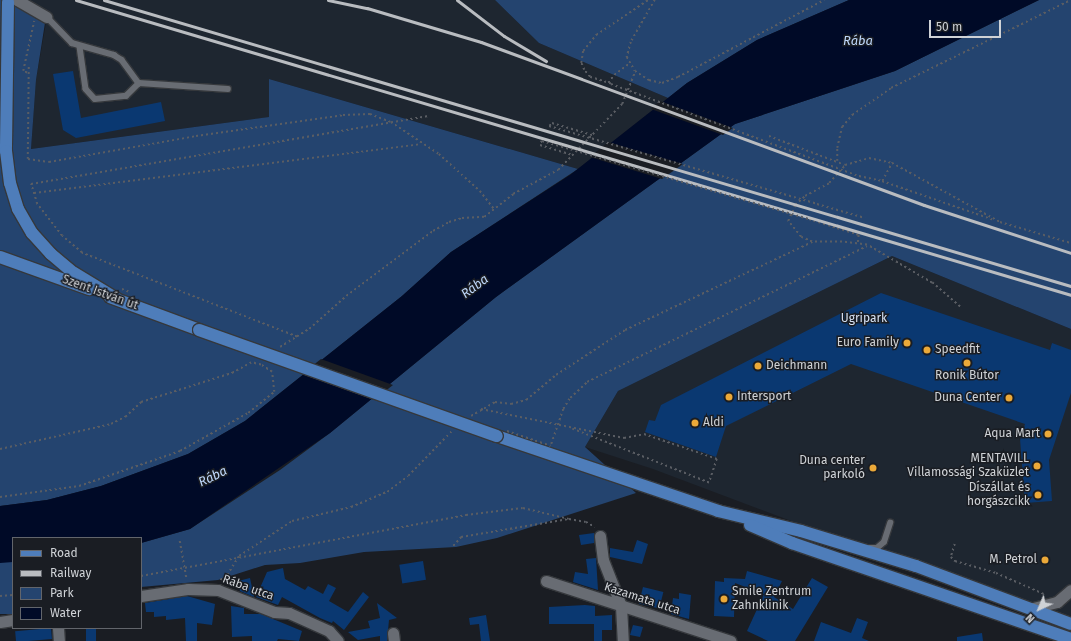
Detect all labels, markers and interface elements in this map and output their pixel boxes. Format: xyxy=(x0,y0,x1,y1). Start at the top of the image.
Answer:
scale bar xyxy=(931,12,1003,38)
text: 50 m xyxy=(936,20,962,34)
water label: Rába xyxy=(843,33,873,49)
water label: Rába xyxy=(458,272,492,302)
street label: Szent István út xyxy=(60,273,140,313)
park label: Ugripark xyxy=(841,312,887,326)
place label: Euro Family xyxy=(837,336,899,350)
marker: Euro Family xyxy=(902,338,912,348)
place label: Speedfit xyxy=(935,343,980,357)
marker: Speedfit xyxy=(922,345,932,355)
marker: Ronik Bútor xyxy=(962,358,972,368)
place label: Deichmann xyxy=(766,359,827,373)
marker: Deichmann xyxy=(753,361,763,371)
place label: Ronik Bútor xyxy=(935,369,999,383)
place label: Intersport xyxy=(737,390,791,404)
place label: Duna Center xyxy=(934,391,1001,405)
marker: Intersport xyxy=(724,392,734,402)
marker: Duna Center xyxy=(1004,393,1014,403)
place label: Aldi xyxy=(703,416,724,430)
marker: Aldi xyxy=(690,418,700,428)
place label: Aqua Mart xyxy=(984,427,1040,441)
marker: Aqua Mart xyxy=(1043,429,1053,439)
place label: MENTAVILL Villamossági Szaküzlet xyxy=(907,452,1029,480)
place label: Duna center parkoló xyxy=(799,454,865,482)
marker: MENTAVILL Villamossági Szaküzlet xyxy=(1032,461,1042,471)
water label: Rába xyxy=(196,463,230,491)
marker: Duna center parkoló xyxy=(868,463,878,473)
place label: Díszállat és horgászcikk xyxy=(967,481,1030,509)
marker: Díszállat és horgászcikk xyxy=(1033,490,1043,500)
legend xyxy=(12,537,142,629)
text: Road xyxy=(50,546,78,560)
place label: M. Petrol xyxy=(989,553,1037,567)
marker: M. Petrol xyxy=(1040,555,1050,565)
text: Railway xyxy=(50,566,91,580)
street label: Rába utca xyxy=(220,572,276,604)
street label: Kazamata utca xyxy=(602,580,682,618)
place label: Smile Zentrum Zahnklinik xyxy=(732,585,811,613)
text: Park xyxy=(50,586,74,600)
north arrow xyxy=(1019,589,1059,629)
marker: Smile Zentrum Zahnklinik xyxy=(719,594,729,604)
text: Water xyxy=(50,606,81,620)
text: N xyxy=(1023,611,1037,625)

